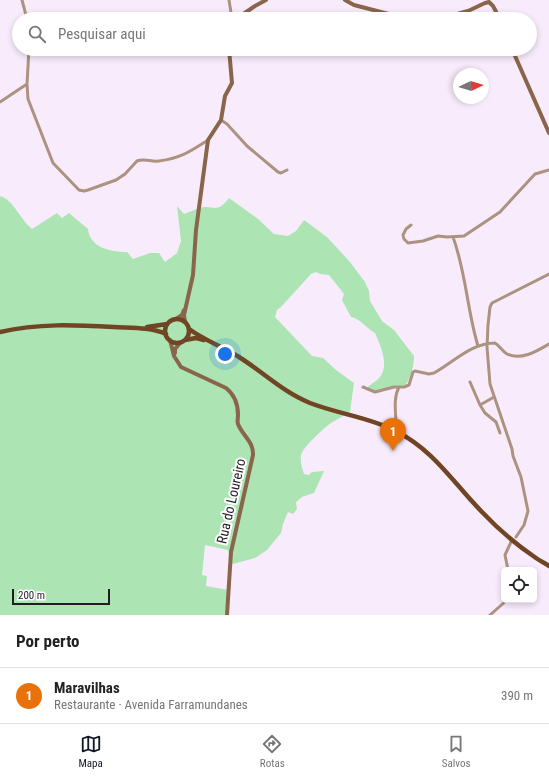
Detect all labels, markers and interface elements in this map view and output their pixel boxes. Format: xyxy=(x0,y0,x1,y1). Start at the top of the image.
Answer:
search box xyxy=(12,12,537,56)
icon: search xyxy=(26,23,48,45)
text: Pesquisar aqui xyxy=(58,25,146,43)
north arrow xyxy=(453,68,489,104)
your location xyxy=(215,344,235,364)
pin: 1 xyxy=(380,418,406,451)
street label: Rua do Loureiro xyxy=(213,457,249,545)
map controls xyxy=(501,567,537,603)
button: locate xyxy=(501,567,537,603)
scale bar xyxy=(12,587,110,606)
text: 200 m xyxy=(18,589,45,602)
text: Por perto xyxy=(16,631,80,651)
text: Maravilhas xyxy=(54,679,120,697)
text: 1 xyxy=(26,688,32,703)
text: 390 m xyxy=(501,688,533,703)
text: Restaurante · Avenida Farramundanes xyxy=(54,697,248,712)
tab: Mapa xyxy=(79,733,103,770)
tab: Rotas xyxy=(260,733,285,770)
tab: Salvos xyxy=(442,733,470,770)

